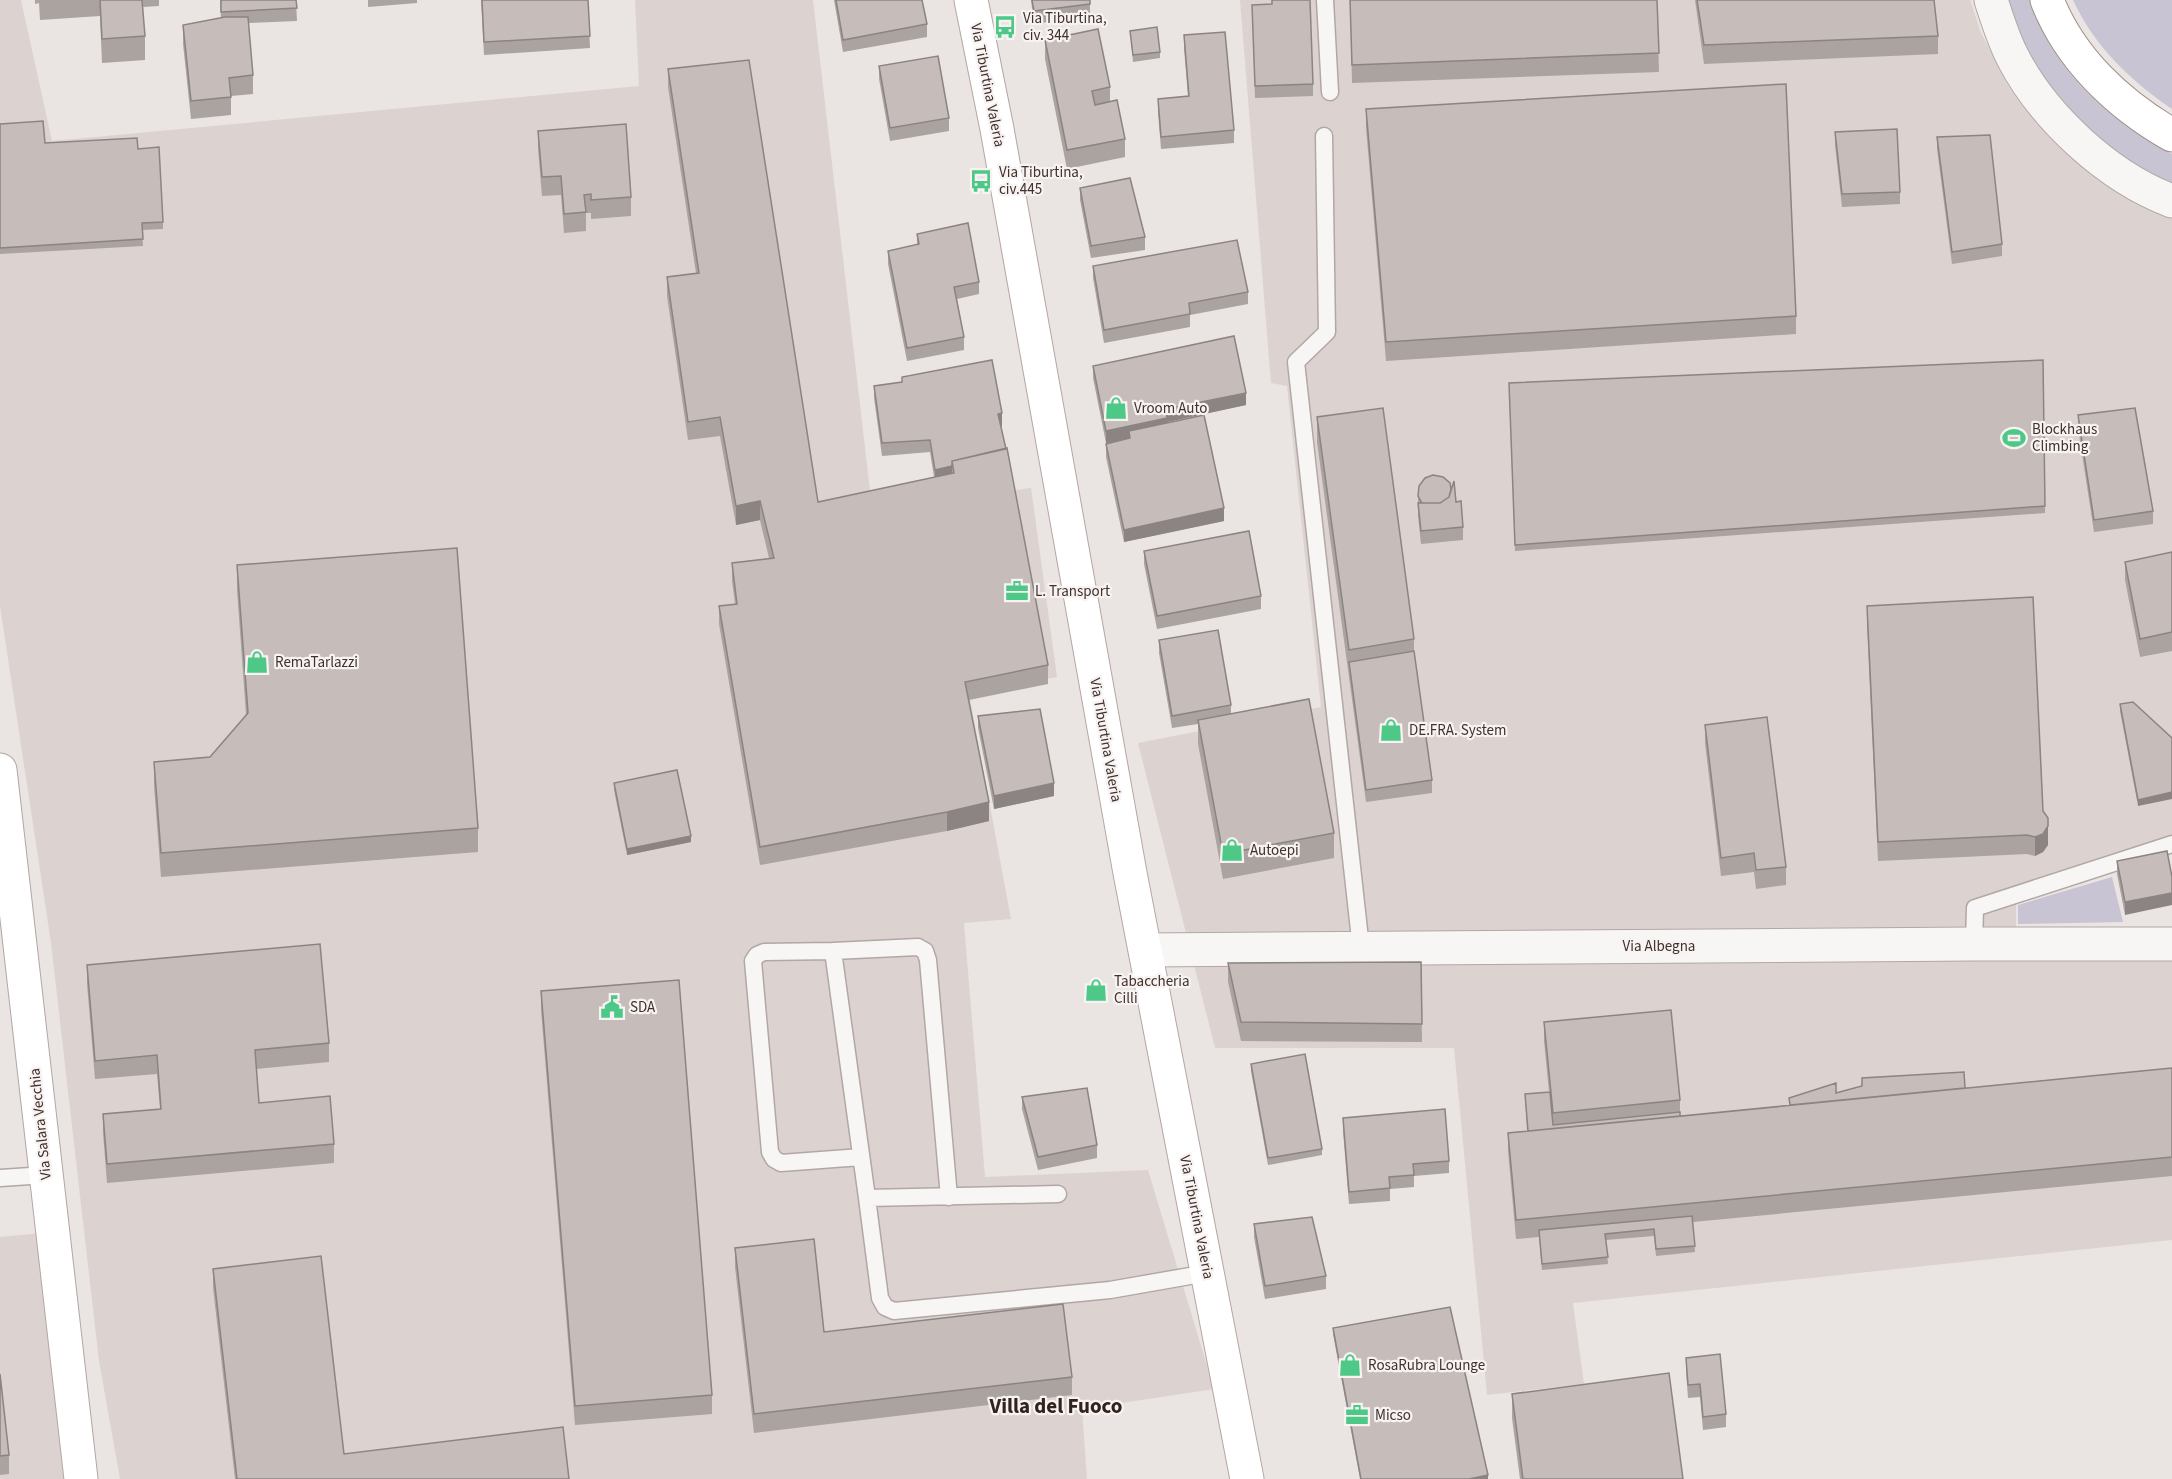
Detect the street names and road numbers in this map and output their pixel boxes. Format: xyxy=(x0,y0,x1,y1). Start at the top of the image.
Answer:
street label: Via Tiburtina Valeria xyxy=(965,21,1010,149)
street label: Via Tiburtina Valeria xyxy=(1084,676,1127,804)
street label: Via Albegna xyxy=(1623,936,1695,957)
street label: Via Salara Vecchia xyxy=(24,1067,57,1181)
street label: Via Tiburtina Valeria xyxy=(1174,1153,1219,1281)

